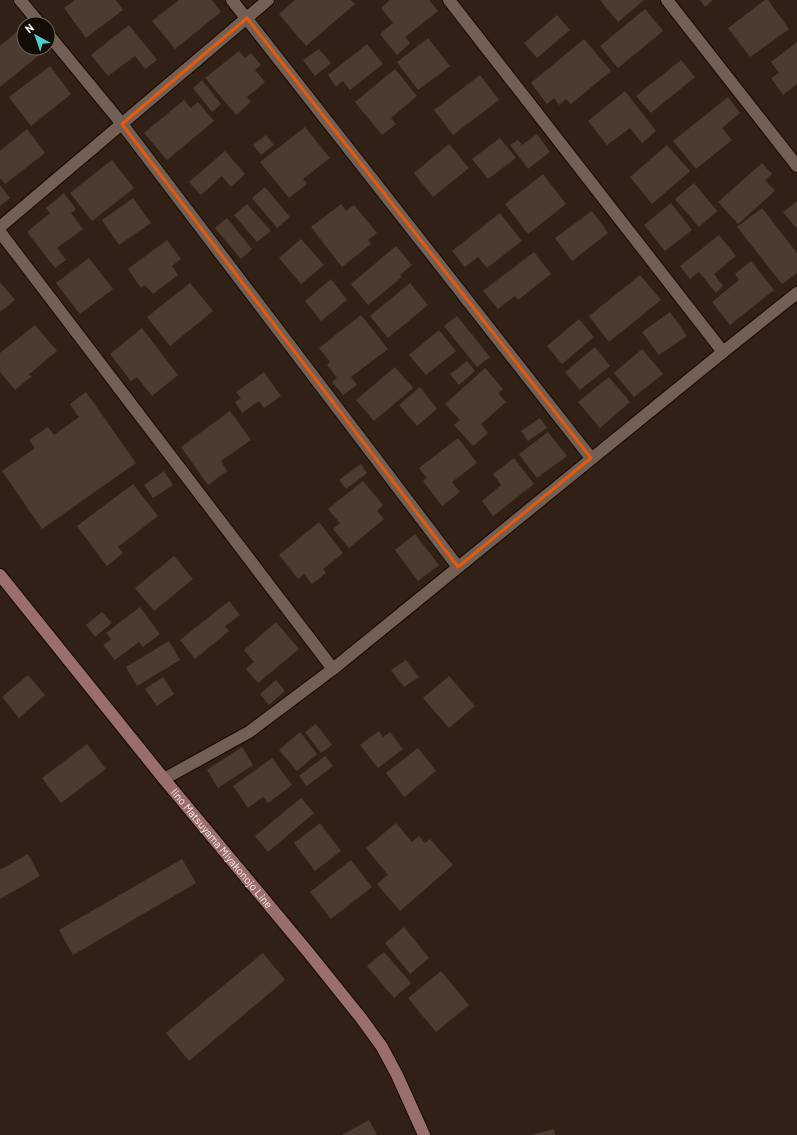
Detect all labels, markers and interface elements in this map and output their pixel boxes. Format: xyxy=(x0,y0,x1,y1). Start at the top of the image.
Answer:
north arrow xyxy=(16,16,56,56)
text: N xyxy=(22,21,36,35)
street label: Iino Matsuyama Miyakonojo Line xyxy=(168,785,276,911)

